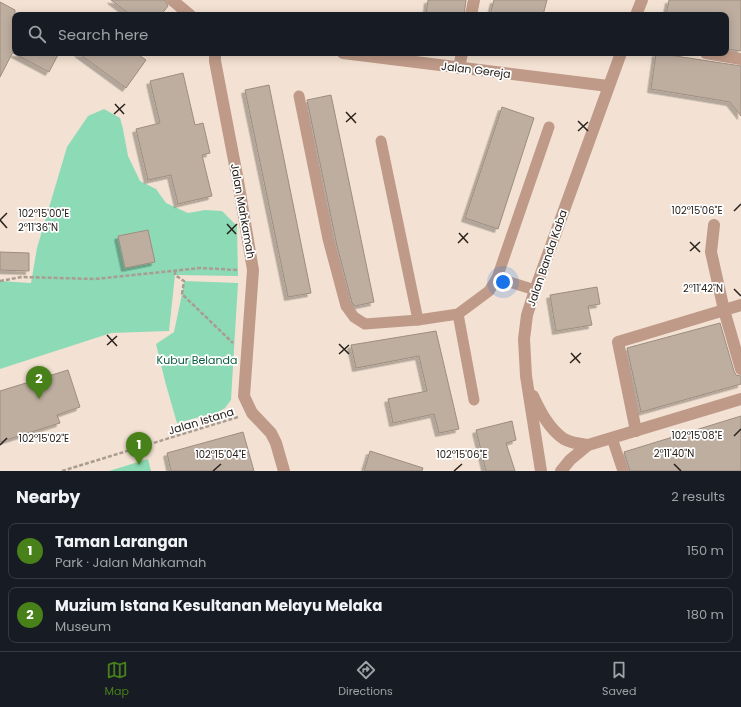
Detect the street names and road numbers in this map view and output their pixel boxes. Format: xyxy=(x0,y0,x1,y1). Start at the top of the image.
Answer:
street label: Jalan Gereja xyxy=(440,58,512,82)
street label: Jalan Mahkamah xyxy=(227,162,259,260)
street label: Jalan Banda Kaba xyxy=(523,207,571,309)
street label: Jalan Istana xyxy=(166,403,236,439)

